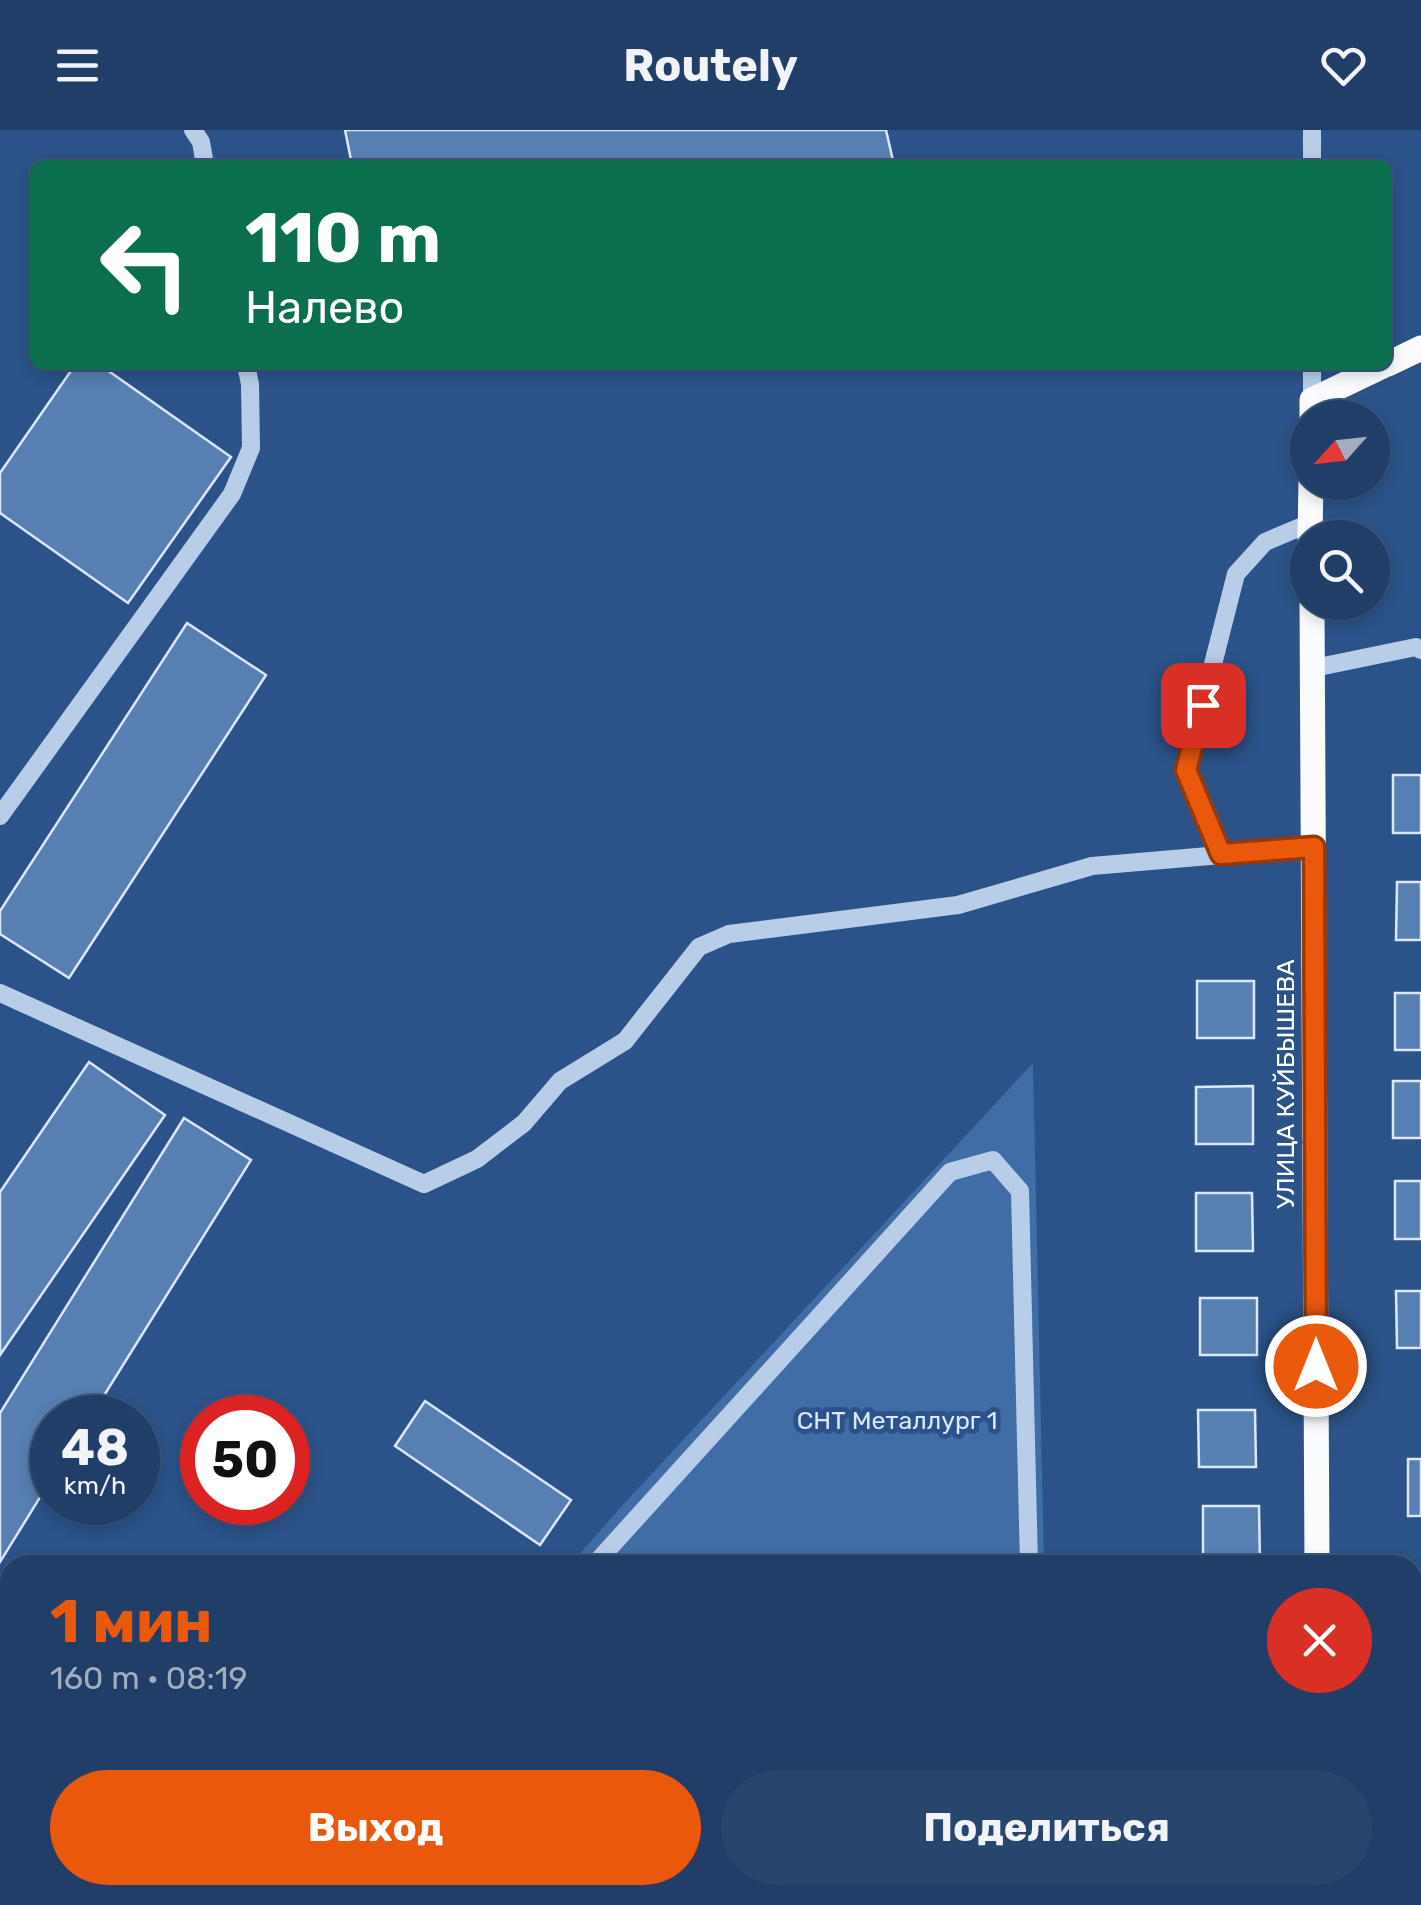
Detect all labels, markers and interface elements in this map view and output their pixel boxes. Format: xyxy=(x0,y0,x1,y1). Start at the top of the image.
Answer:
icon: menu xyxy=(50,38,105,93)
icon: heart xyxy=(1316,38,1371,93)
text: Routely xyxy=(623,39,798,92)
text: 110 m xyxy=(245,197,441,280)
icon: left xyxy=(80,200,210,330)
text: Налево xyxy=(245,281,404,334)
north arrow xyxy=(1290,400,1390,500)
map controls xyxy=(1290,400,1390,620)
button: search xyxy=(1290,520,1390,620)
pin xyxy=(1161,663,1246,748)
icon: arrive xyxy=(1176,678,1231,733)
street label: УЛИЦА КУЙБЫШЕВА xyxy=(1271,959,1300,1209)
position arrow xyxy=(1264,1314,1368,1418)
speed limit sign: 50 xyxy=(180,1395,310,1525)
park label: СНТ Металлург 1 xyxy=(797,1406,997,1435)
text: 48 xyxy=(61,1418,129,1478)
text: km/h xyxy=(64,1471,126,1500)
text: 1 мин xyxy=(50,1586,213,1657)
button: close xyxy=(1267,1588,1372,1693)
text: 160 m · 08:19 xyxy=(50,1659,247,1697)
button: Выход xyxy=(50,1770,701,1885)
button: Поделиться xyxy=(721,1770,1372,1885)

